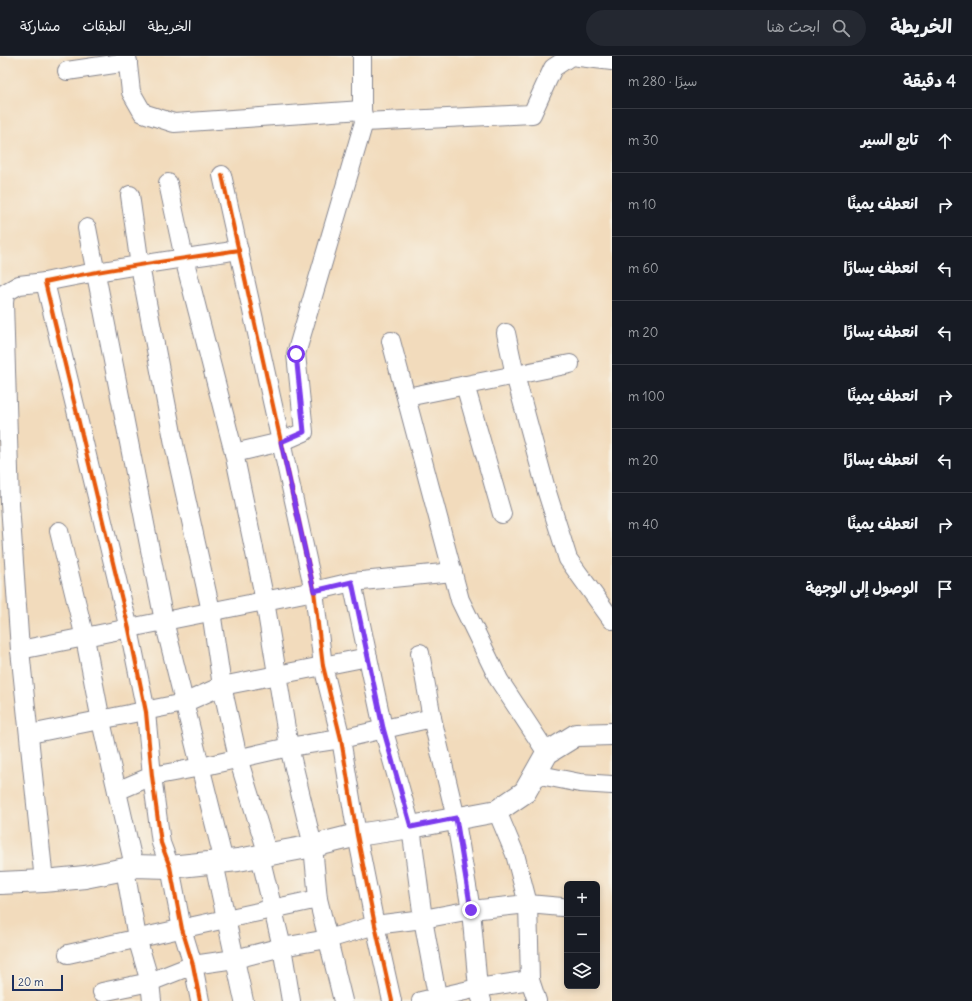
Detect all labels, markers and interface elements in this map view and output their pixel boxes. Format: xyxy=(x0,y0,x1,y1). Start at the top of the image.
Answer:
search box xyxy=(586,10,866,46)
text: الخريطة xyxy=(890,14,952,38)
text: مشاركة xyxy=(20,17,60,35)
text: الطبقات xyxy=(82,17,126,35)
text: الخريطة xyxy=(148,17,191,35)
text: ابحث هنا xyxy=(766,17,820,36)
icon: search xyxy=(830,17,852,39)
text: 4 دقيقة xyxy=(903,70,956,92)
text: سيرًا · 280 m xyxy=(628,73,697,90)
text: تابع السير xyxy=(861,130,918,149)
icon: ahead xyxy=(934,130,956,152)
text: 30 m xyxy=(628,132,658,149)
text: انعطف يمينًا xyxy=(847,194,918,213)
icon: right xyxy=(934,194,956,216)
text: 10 m xyxy=(628,196,656,213)
text: انعطف يسارًا xyxy=(844,258,918,277)
icon: left xyxy=(934,258,956,280)
text: 60 m xyxy=(628,260,659,277)
text: انعطف يسارًا xyxy=(844,322,918,341)
icon: left xyxy=(934,322,956,344)
text: 20 m xyxy=(628,324,658,341)
route start xyxy=(287,345,305,363)
text: انعطف يمينًا xyxy=(847,386,918,405)
icon: right xyxy=(934,386,956,408)
text: 100 m xyxy=(628,388,665,405)
text: انعطف يسارًا xyxy=(844,450,918,469)
icon: left xyxy=(934,450,956,472)
text: 20 m xyxy=(628,452,658,469)
text: انعطف يمينًا xyxy=(847,514,918,533)
icon: right xyxy=(934,514,956,536)
text: 40 m xyxy=(628,516,659,533)
text: الوصول إلى الوجهة xyxy=(805,578,918,597)
icon: arrive xyxy=(934,578,956,600)
map controls xyxy=(564,881,600,989)
button: + xyxy=(564,881,600,917)
route end xyxy=(462,901,480,919)
button: − xyxy=(564,917,600,953)
button: layers xyxy=(564,953,600,989)
scale bar xyxy=(12,973,63,992)
text: 20 m xyxy=(18,975,44,989)

